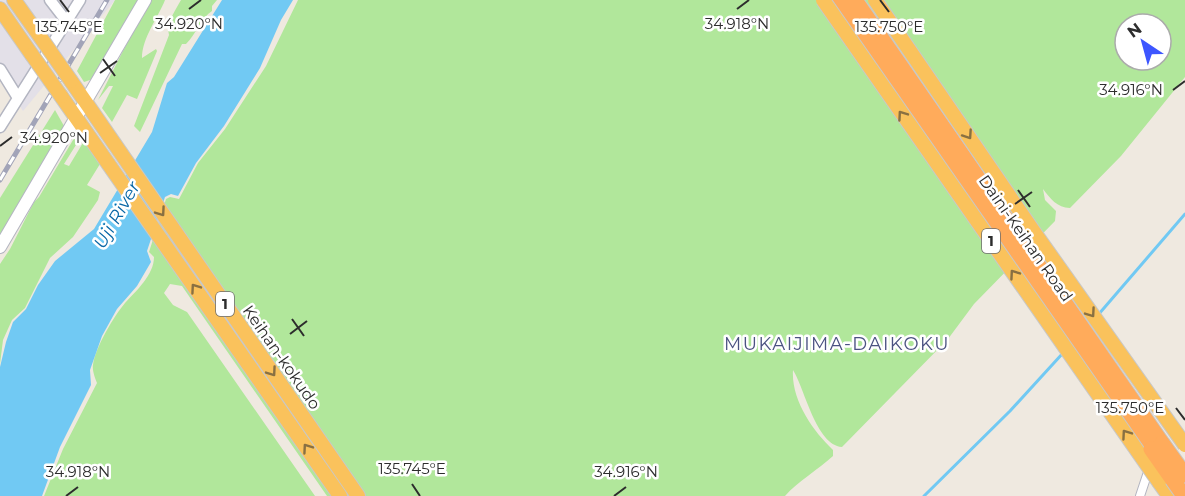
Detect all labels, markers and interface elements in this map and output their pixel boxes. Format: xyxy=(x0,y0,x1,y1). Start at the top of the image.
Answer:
north arrow xyxy=(1113,12,1173,72)
text: 34.920°N xyxy=(155,14,223,33)
text: 34.918°N xyxy=(705,14,769,33)
text: 135.745°E xyxy=(35,17,103,36)
text: 135.750°E xyxy=(855,17,923,36)
text: N xyxy=(1124,19,1145,42)
text: 34.916°N xyxy=(1099,80,1163,99)
one-way arrow xyxy=(898,110,909,121)
text: 34.920°N xyxy=(20,128,88,147)
one-way arrow xyxy=(961,128,972,139)
street label: Daini-Keihan Road xyxy=(975,171,1076,305)
water label: Uji River xyxy=(89,177,145,252)
one-way arrow xyxy=(154,205,165,216)
road number: 1 xyxy=(982,229,1000,253)
one-way arrow xyxy=(1010,270,1021,281)
one-way arrow xyxy=(191,284,202,295)
road number: 1 xyxy=(216,292,234,316)
street label: Keihan-kokudo xyxy=(239,302,324,413)
one-way arrow xyxy=(1084,306,1095,317)
district label: MUKAIJIMA-DAIKOKU xyxy=(724,333,950,355)
one-way arrow xyxy=(265,366,276,377)
text: 135.750°E xyxy=(1096,398,1164,417)
one-way arrow xyxy=(1122,430,1133,441)
one-way arrow xyxy=(303,444,314,455)
text: 135.745°E xyxy=(378,459,446,478)
text: 34.918°N xyxy=(46,462,110,481)
text: 34.916°N xyxy=(594,462,658,481)

